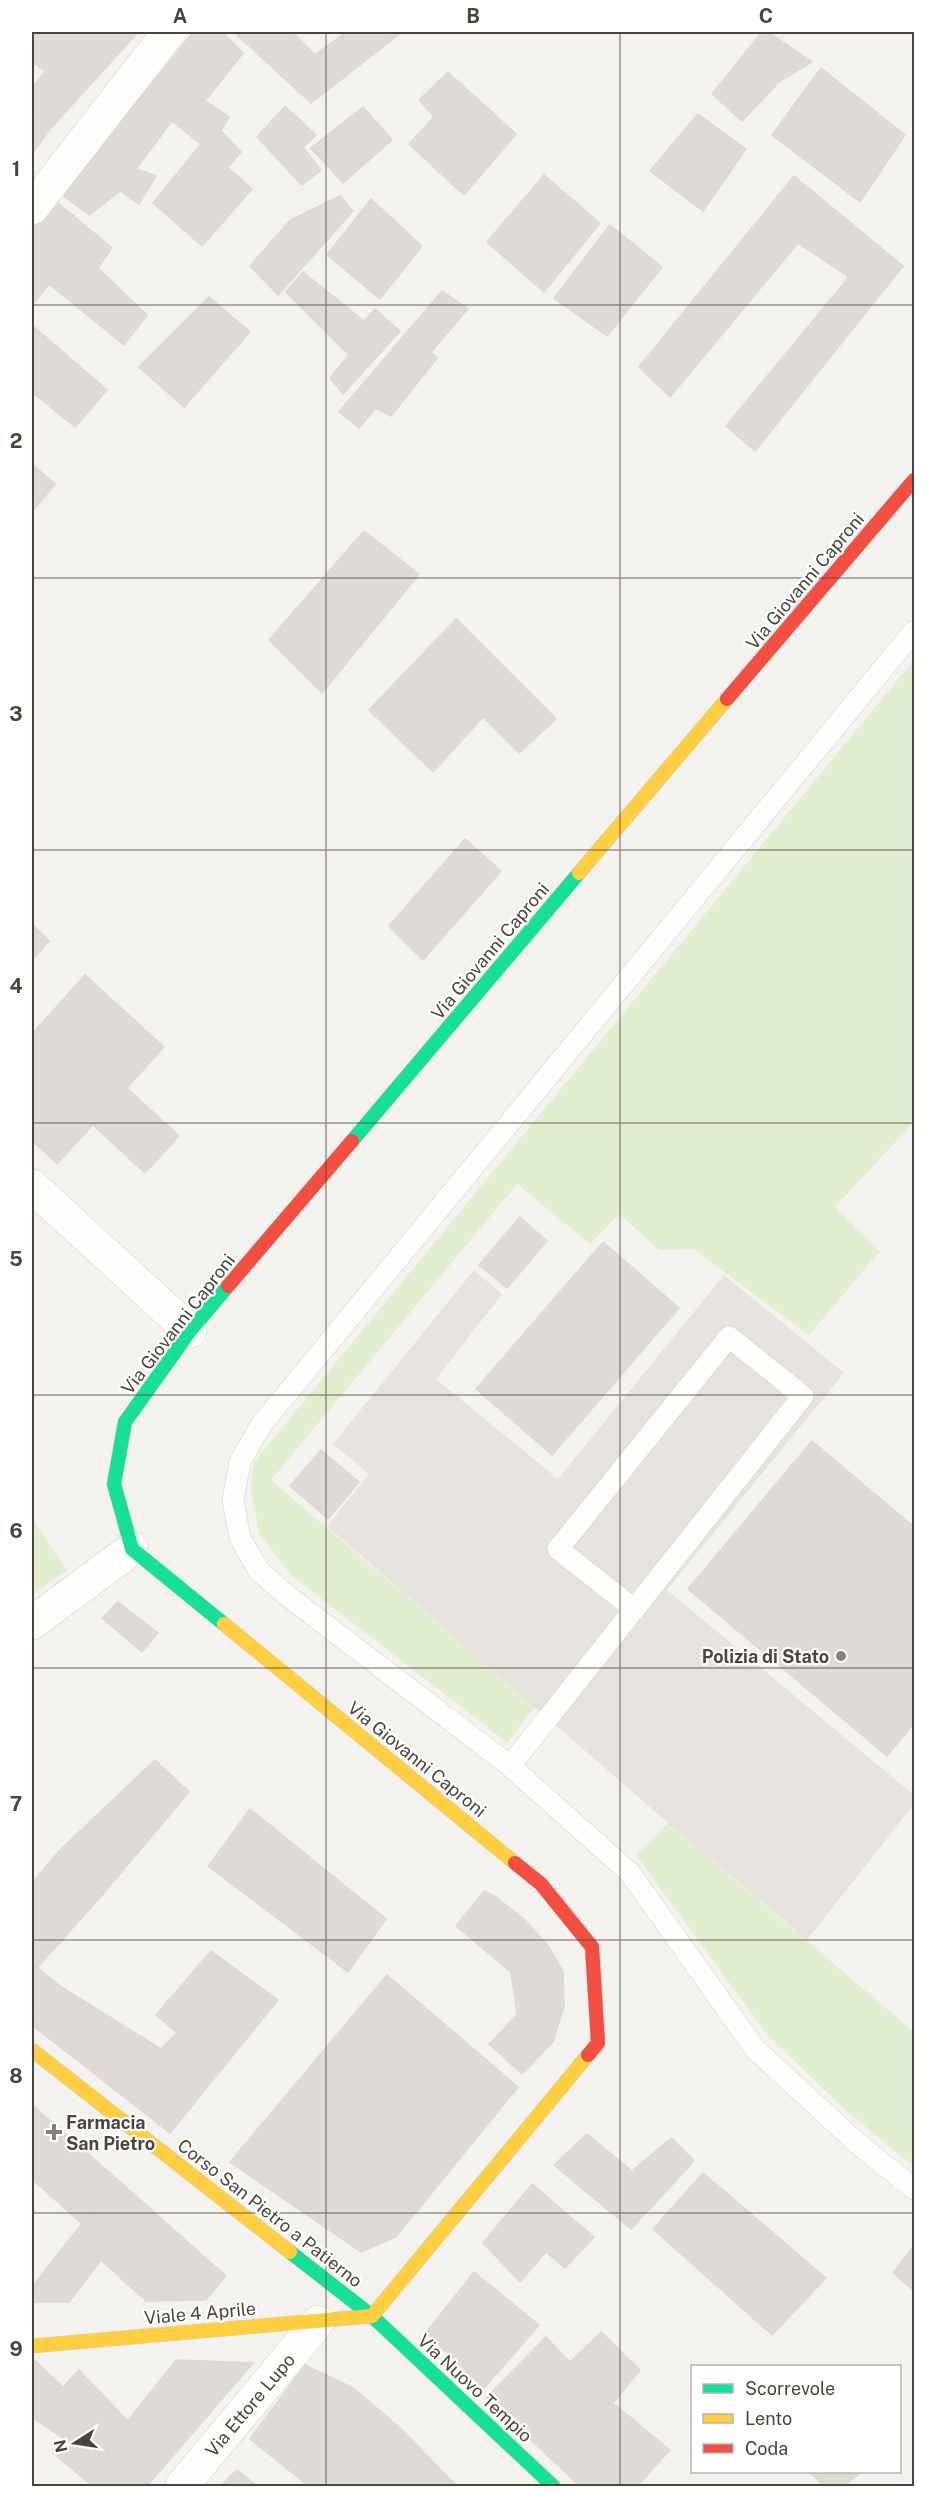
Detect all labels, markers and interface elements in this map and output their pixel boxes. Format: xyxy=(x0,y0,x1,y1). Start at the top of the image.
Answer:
text: A xyxy=(173,4,187,28)
text: B xyxy=(466,4,480,28)
text: C xyxy=(759,4,773,28)
text: 1 xyxy=(12,157,20,181)
text: 2 xyxy=(10,429,22,453)
street label: Via Giovanni Caproni xyxy=(742,508,868,654)
text: 3 xyxy=(9,702,23,726)
street label: Via Giovanni Caproni xyxy=(427,878,553,1024)
text: 4 xyxy=(9,974,23,998)
text: 5 xyxy=(9,1247,23,1271)
street label: Via Giovanni Caproni xyxy=(117,1250,239,1398)
text: 6 xyxy=(9,1519,23,1543)
place label: Polizia di Stato xyxy=(702,1646,829,1667)
marker: Polizia di Stato xyxy=(834,1649,848,1663)
street label: Via Giovanni Caproni xyxy=(344,1697,490,1821)
text: 7 xyxy=(10,1792,22,1816)
text: 8 xyxy=(9,2064,23,2088)
place label: Farmacia San Pietro xyxy=(66,2112,155,2154)
marker: Farmacia San Pietro xyxy=(47,2125,61,2139)
street label: Corso San Pietro a Patierno xyxy=(174,2134,366,2292)
street label: Viale 4 Aprile xyxy=(143,2298,257,2328)
street label: Via Nuovo Tempio xyxy=(413,2330,537,2446)
text: 9 xyxy=(9,2337,23,2361)
street label: Via Ettore Lupo xyxy=(201,2349,299,2461)
legend xyxy=(691,2365,901,2473)
text: Scorrevole xyxy=(745,2378,835,2399)
text: Lento xyxy=(745,2408,792,2429)
north arrow xyxy=(45,2413,105,2473)
text: N xyxy=(50,2438,71,2454)
text: Coda xyxy=(745,2438,788,2459)

